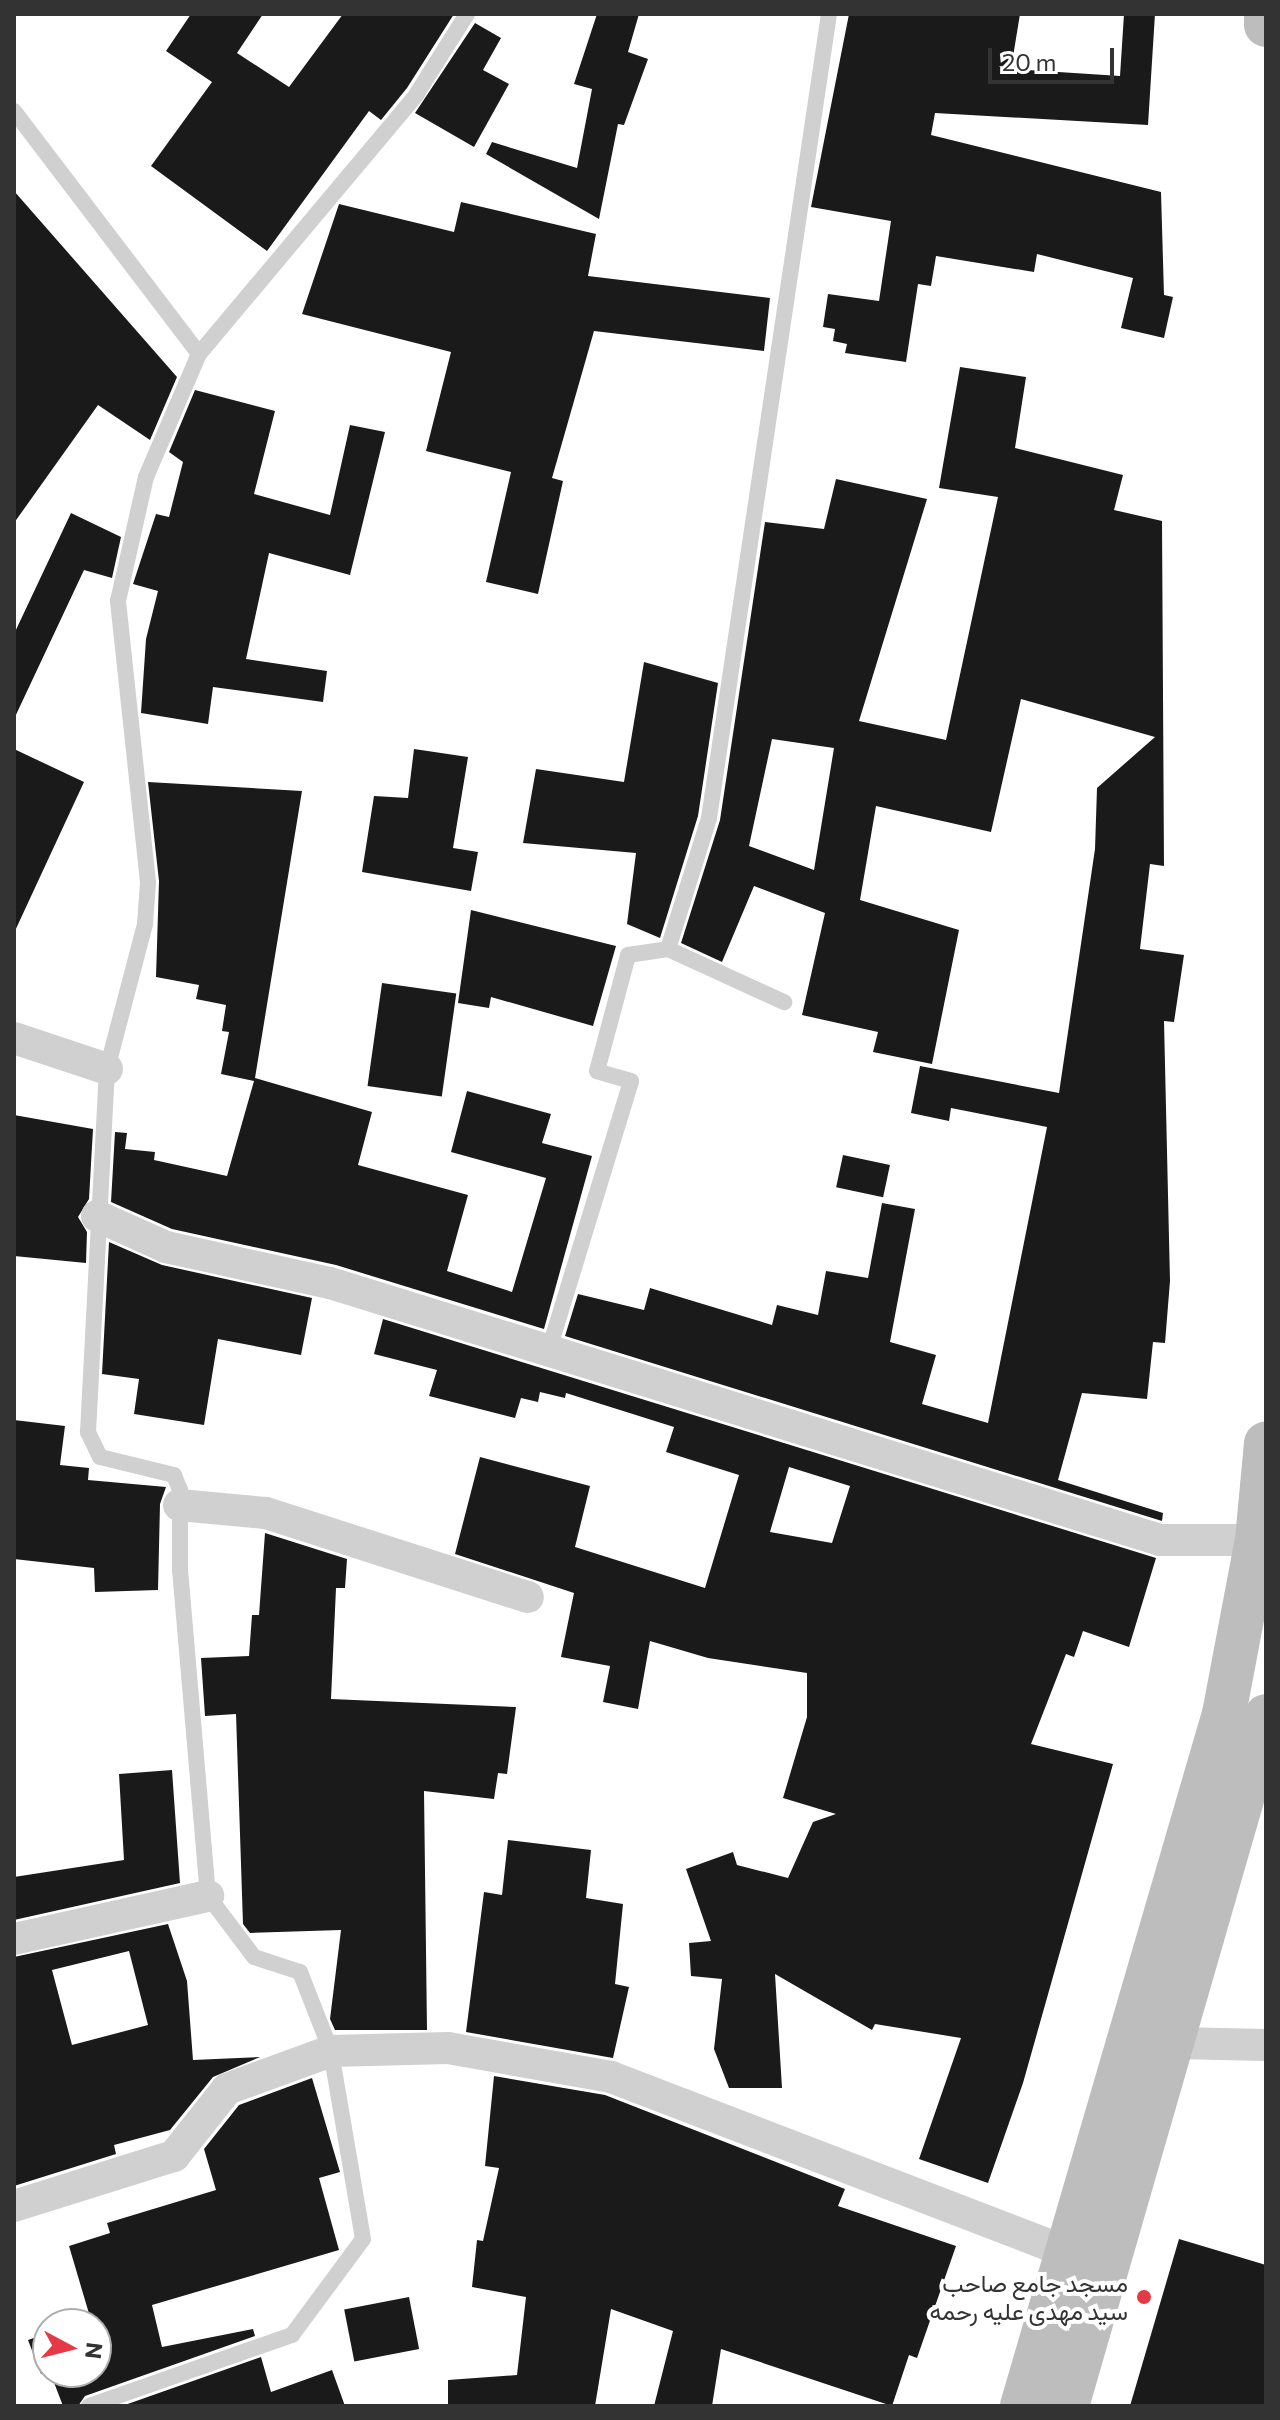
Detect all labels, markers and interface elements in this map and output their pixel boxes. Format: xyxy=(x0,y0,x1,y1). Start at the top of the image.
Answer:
scale bar xyxy=(992,32,1118,82)
text: 20 m xyxy=(1002,47,1056,76)
place label: مسجد جامع صاحب سید مهدی علیه رحمه xyxy=(929,2269,1128,2325)
marker: مسجد جامع صاحب سید مهدی علیه رحمه xyxy=(1135,2288,1153,2306)
north arrow xyxy=(32,2308,112,2388)
text: N xyxy=(80,2341,109,2361)

